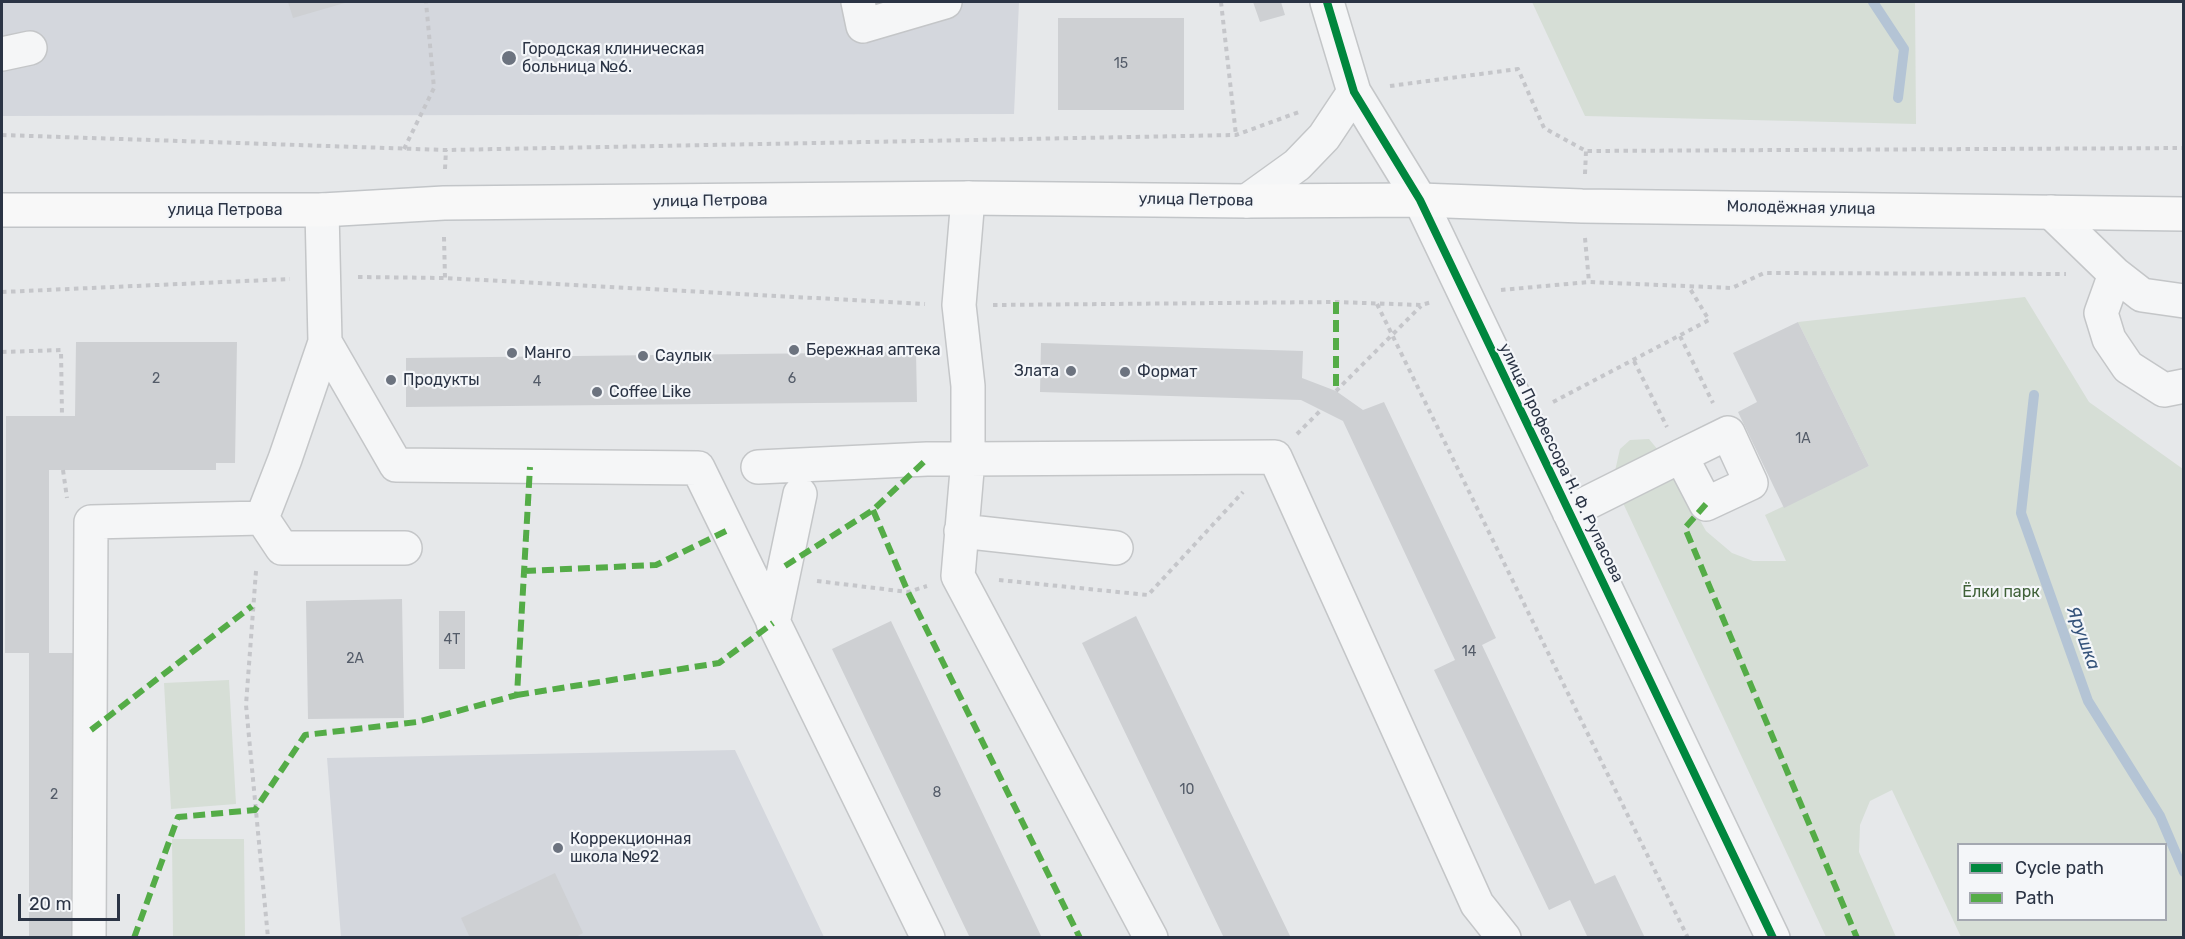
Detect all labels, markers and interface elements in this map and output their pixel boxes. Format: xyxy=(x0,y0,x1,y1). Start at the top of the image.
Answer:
place label: Городская клиническая больница №6. xyxy=(522,39,705,77)
marker: Городская клиническая больница №6. xyxy=(500,49,518,67)
house number: 15 xyxy=(1114,56,1128,72)
street label: улица Петрова xyxy=(1138,189,1254,211)
street label: улица Петрова xyxy=(652,190,768,212)
street label: Молодёжная улица xyxy=(1726,197,1876,219)
street label: улица Петрова xyxy=(167,200,283,220)
place label: Бережная аптека xyxy=(806,340,941,360)
street label: улица Профессора Н. Ф. Рупасова xyxy=(1495,340,1627,586)
place label: Манго xyxy=(524,343,571,363)
marker: Бережная аптека xyxy=(787,343,801,357)
marker: Манго xyxy=(505,346,519,360)
place label: Саулык xyxy=(655,346,712,366)
marker: Саулык xyxy=(636,349,650,363)
place label: Злата xyxy=(1014,361,1059,381)
place label: Формат xyxy=(1137,362,1197,382)
marker: Злата xyxy=(1064,364,1078,378)
marker: Формат xyxy=(1118,365,1132,379)
place label: Продукты xyxy=(403,370,480,390)
house number: 2 xyxy=(152,371,160,387)
house number: 6 xyxy=(788,371,796,387)
marker: Продукты xyxy=(384,373,398,387)
house number: 4 xyxy=(533,374,541,390)
place label: Coffee Like xyxy=(609,382,691,402)
marker: Coffee Like xyxy=(590,385,604,399)
house number: 1А xyxy=(1795,431,1811,447)
park label: Ёлки парк xyxy=(1962,582,2040,602)
water label: Ярушка xyxy=(2062,603,2104,673)
house number: 4Т xyxy=(444,632,460,648)
house number: 14 xyxy=(1462,644,1476,660)
house number: 2А xyxy=(346,651,364,667)
house number: 10 xyxy=(1180,782,1194,798)
house number: 8 xyxy=(933,785,941,801)
house number: 2 xyxy=(50,787,58,803)
place label: Коррекционная школа №92 xyxy=(570,829,691,867)
marker: Коррекционная школа №92 xyxy=(551,841,565,855)
legend xyxy=(1957,843,2167,921)
text: Cycle path xyxy=(2015,857,2104,879)
scale bar xyxy=(21,882,123,920)
text: Path xyxy=(2015,887,2054,909)
text: 20 m xyxy=(29,893,71,915)

